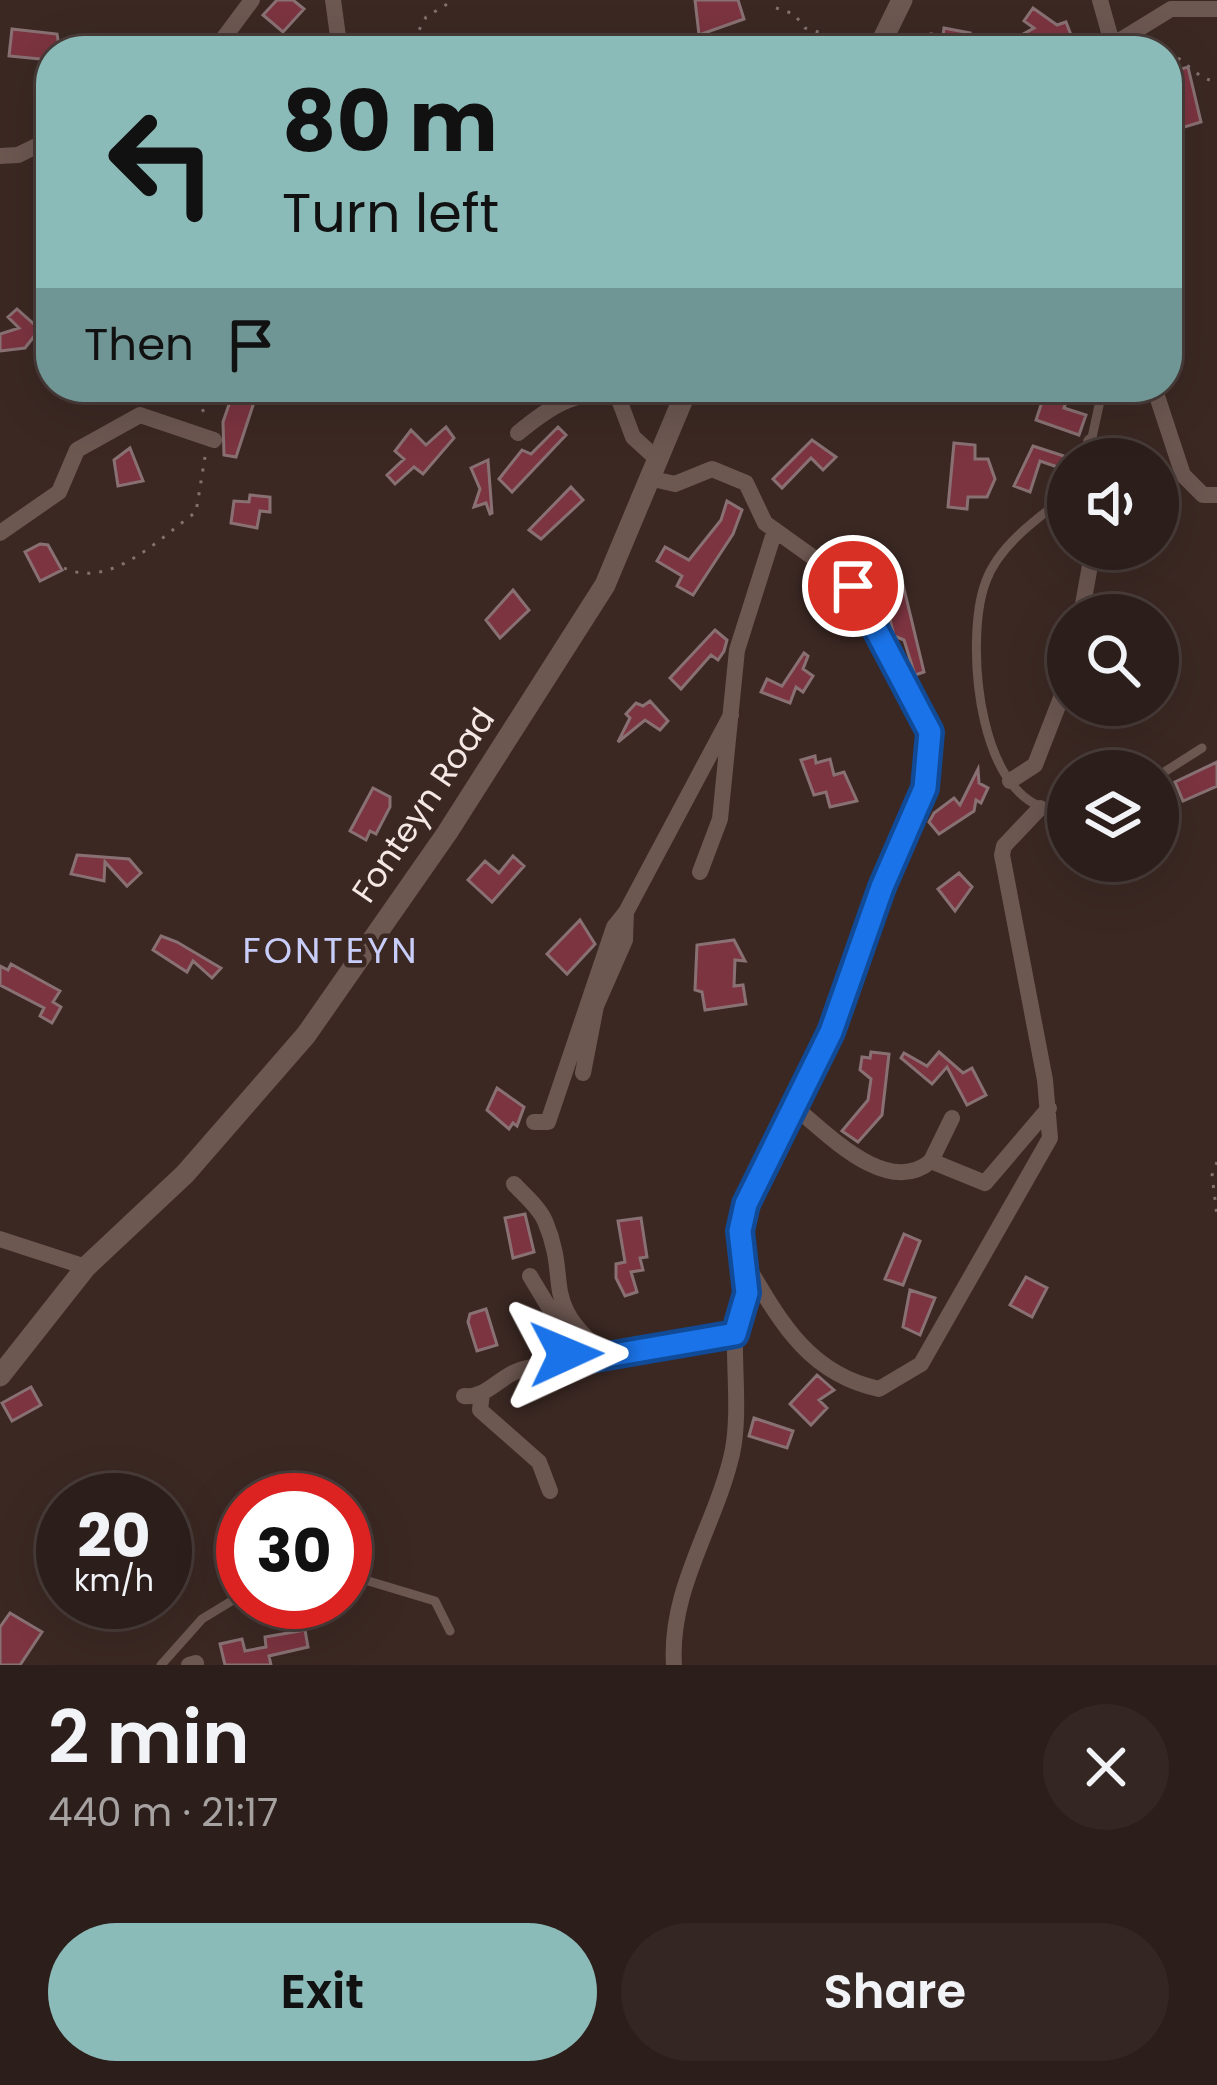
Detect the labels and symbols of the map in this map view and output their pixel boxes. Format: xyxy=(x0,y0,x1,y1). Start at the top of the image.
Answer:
pin xyxy=(802,535,904,637)
street label: Fonteyn Road xyxy=(340,698,506,912)
district label: FONTEYN xyxy=(242,925,420,976)
position arrow xyxy=(503,1291,629,1417)
speed limit sign: 30 xyxy=(216,1473,372,1629)

